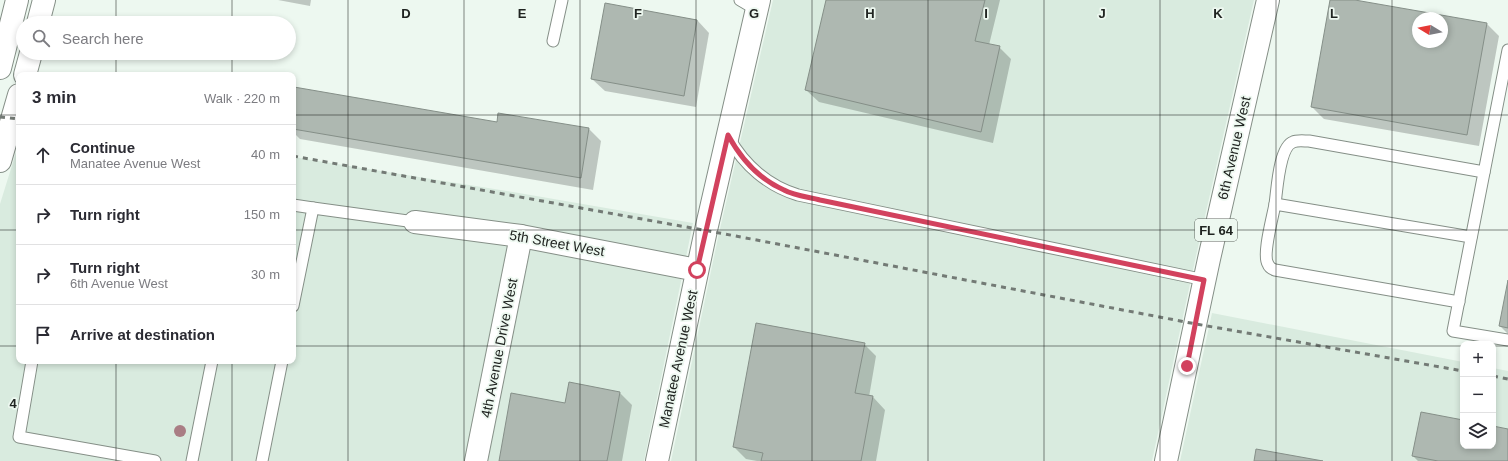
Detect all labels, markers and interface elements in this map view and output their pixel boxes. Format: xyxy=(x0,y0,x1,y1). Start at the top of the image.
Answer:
text: D xyxy=(401,6,411,21)
text: E xyxy=(518,6,527,21)
text: F xyxy=(634,6,642,21)
text: G xyxy=(749,6,759,21)
text: H xyxy=(865,6,875,21)
text: I xyxy=(984,6,988,21)
text: J xyxy=(1098,6,1106,21)
text: K xyxy=(1213,6,1223,21)
text: L xyxy=(1330,6,1338,21)
north arrow xyxy=(1412,12,1448,48)
search box xyxy=(16,16,296,60)
icon: search xyxy=(30,27,52,49)
text: Search here xyxy=(62,30,144,47)
text: 3 min xyxy=(32,88,76,107)
text: Walk · 220 m xyxy=(204,91,280,106)
street label: 6th Avenue West xyxy=(1214,95,1254,201)
text: Continue xyxy=(70,139,135,156)
icon: ahead xyxy=(32,144,54,166)
text: 40 m xyxy=(251,147,280,162)
text: Manatee Avenue West xyxy=(70,156,200,171)
icon: right xyxy=(32,204,54,226)
text: Turn right xyxy=(70,206,140,223)
text: 150 m xyxy=(244,207,280,222)
road number: FL 64 xyxy=(1195,219,1237,241)
street label: 5th Street West xyxy=(508,227,606,259)
text: Turn right xyxy=(70,259,140,276)
route start xyxy=(688,261,706,279)
icon: right xyxy=(32,264,54,286)
text: 30 m xyxy=(251,267,280,282)
text: 6th Avenue West xyxy=(70,276,168,291)
street label: 4th Avenue Drive West xyxy=(478,277,520,419)
street label: Manatee Avenue West xyxy=(656,289,700,429)
icon: arrive xyxy=(32,324,54,346)
text: Arrive at destination xyxy=(70,326,215,343)
map controls xyxy=(1460,341,1496,449)
button: + xyxy=(1460,341,1496,377)
route end xyxy=(1178,357,1196,375)
button: − xyxy=(1460,377,1496,413)
text: 4 xyxy=(9,396,17,411)
button: layers xyxy=(1460,413,1496,449)

